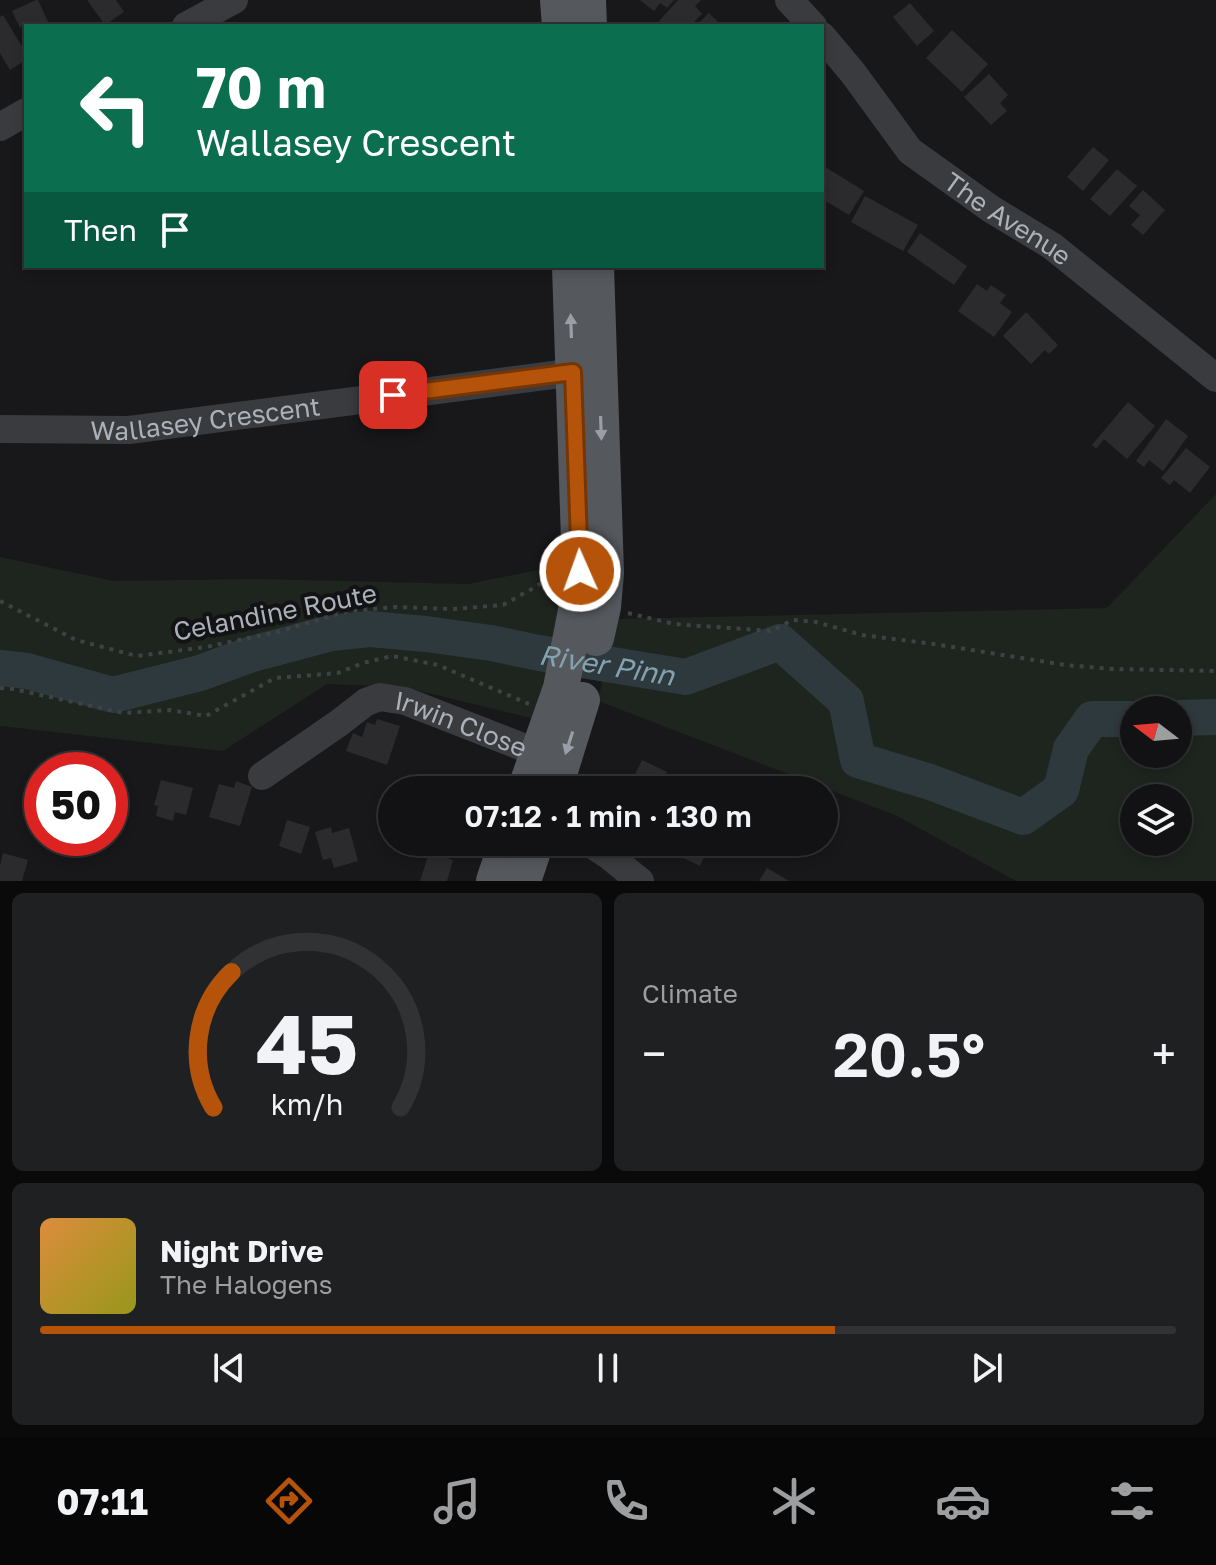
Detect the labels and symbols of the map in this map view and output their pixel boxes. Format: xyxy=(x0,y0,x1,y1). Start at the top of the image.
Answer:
street label: The Avenue xyxy=(939,165,1078,271)
one-way arrow xyxy=(565,313,578,338)
pin xyxy=(359,361,427,429)
street label: Wallasey Crescent xyxy=(90,390,322,445)
one-way arrow xyxy=(595,416,608,441)
position arrow xyxy=(538,529,622,613)
street label: Celandine Route xyxy=(171,577,379,647)
water label: River Pinn xyxy=(537,637,678,692)
street label: Irwin Close xyxy=(393,684,532,763)
north arrow xyxy=(1120,696,1192,768)
one-way arrow xyxy=(562,732,574,756)
speed limit sign: 50 xyxy=(24,752,128,856)

